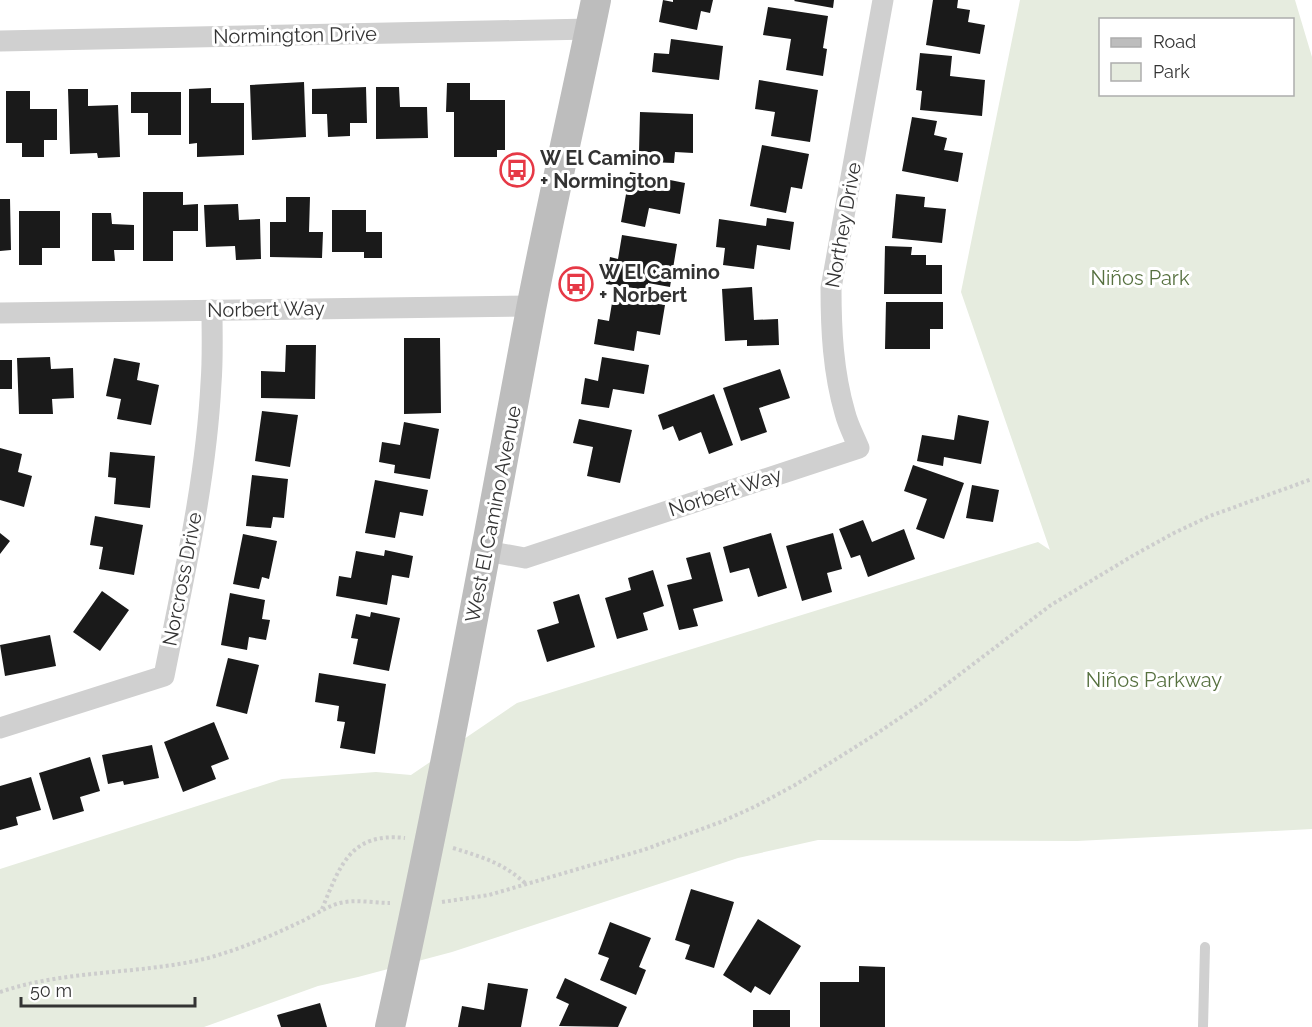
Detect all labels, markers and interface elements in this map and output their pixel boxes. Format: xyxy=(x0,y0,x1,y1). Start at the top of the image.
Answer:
legend xyxy=(1099,18,1294,96)
street label: Normington Drive xyxy=(213,22,377,48)
text: Road xyxy=(1153,31,1196,52)
text: Park xyxy=(1153,61,1190,82)
place label: W El Camino + Normington xyxy=(540,146,668,193)
bus stop icon: W El Camino + Normington xyxy=(499,152,535,188)
street label: Northey Drive xyxy=(820,160,866,290)
place label: W El Camino + Norbert xyxy=(599,260,720,307)
bus stop icon: W El Camino + Norbert xyxy=(558,266,594,302)
park label: Niños Park xyxy=(1091,266,1190,290)
street label: Norbert Way xyxy=(207,296,325,322)
street label: West El Camino Avenue xyxy=(460,403,526,625)
street label: Norbert Way xyxy=(665,462,785,522)
street label: Norcross Drive xyxy=(157,510,207,648)
park label: Niños Parkway xyxy=(1086,668,1222,692)
scale bar xyxy=(21,970,195,1008)
text: 50 m xyxy=(30,980,72,1001)

